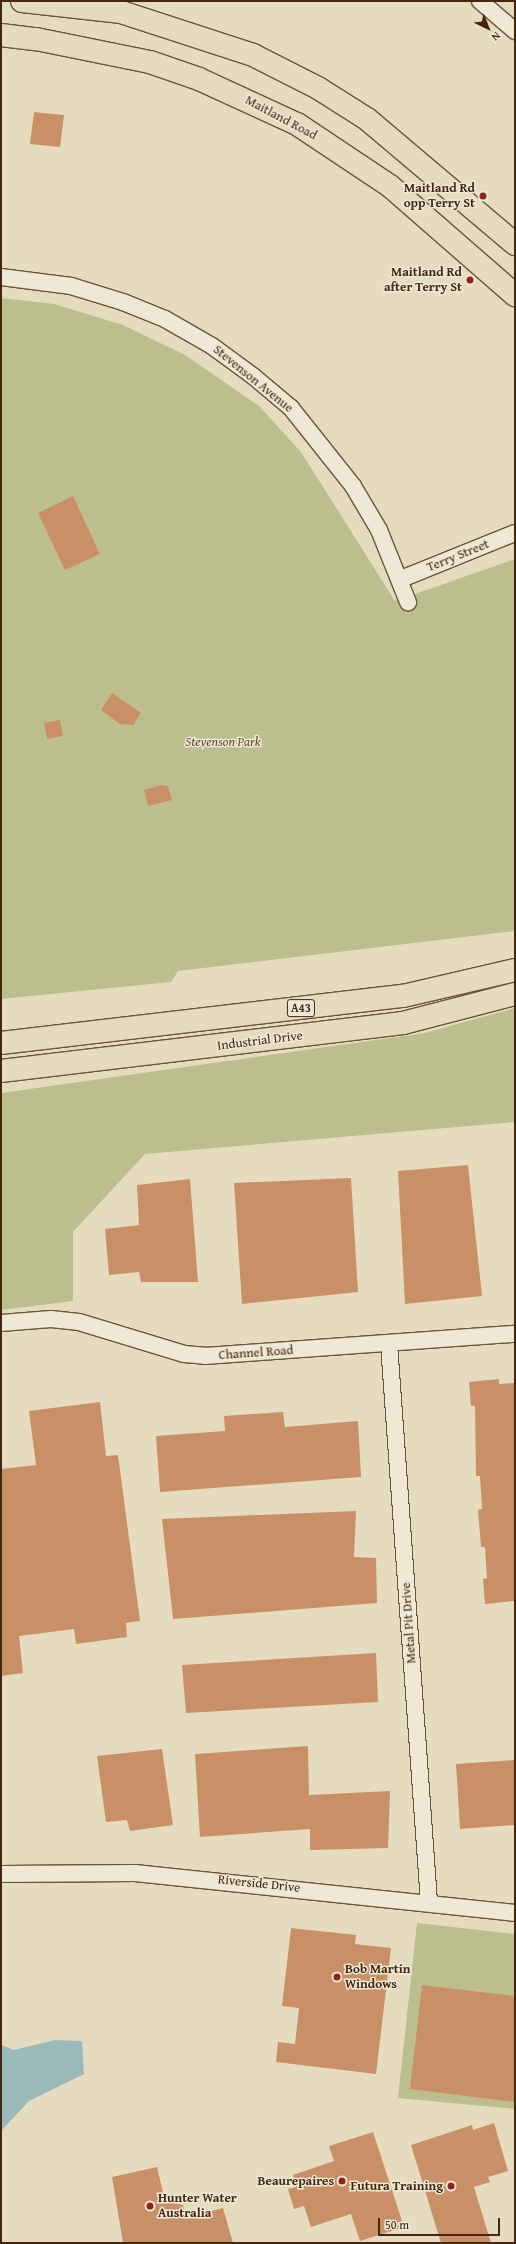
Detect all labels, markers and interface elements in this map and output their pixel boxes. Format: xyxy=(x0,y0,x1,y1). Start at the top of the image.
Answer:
north arrow xyxy=(468,8,508,48)
text: N xyxy=(488,28,504,45)
street label: Maitland Road xyxy=(242,93,320,143)
place label: Maitland Rd opp Terry St xyxy=(404,181,475,212)
marker: Maitland Rd opp Terry St xyxy=(478,191,488,201)
place label: Maitland Rd after Terry St xyxy=(384,265,462,296)
marker: Maitland Rd after Terry St xyxy=(465,275,475,285)
street label: Stevenson Avenue xyxy=(210,342,296,416)
street label: Terry Street xyxy=(425,536,491,576)
park label: Stevenson Park xyxy=(185,734,261,750)
road number: A43 xyxy=(286,998,316,1018)
street label: Industrial Drive xyxy=(216,1028,304,1054)
street label: Channel Road xyxy=(218,1343,294,1363)
street label: Metal Pit Drive xyxy=(398,1582,420,1664)
street label: Riverside Drive xyxy=(217,1872,301,1896)
place label: Bob Martin Windows xyxy=(345,1962,410,1993)
marker: Bob Martin Windows xyxy=(332,1972,342,1982)
place label: Beaurepaires xyxy=(257,2173,334,2189)
marker: Beaurepaires xyxy=(337,2176,347,2186)
place label: Futura Training xyxy=(351,2178,443,2194)
marker: Futura Training xyxy=(446,2181,456,2191)
place label: Hunter Water Australia xyxy=(158,2191,237,2222)
marker: Hunter Water Australia xyxy=(145,2201,155,2211)
scale bar xyxy=(380,2210,502,2236)
text: 50 m xyxy=(385,2216,409,2233)

